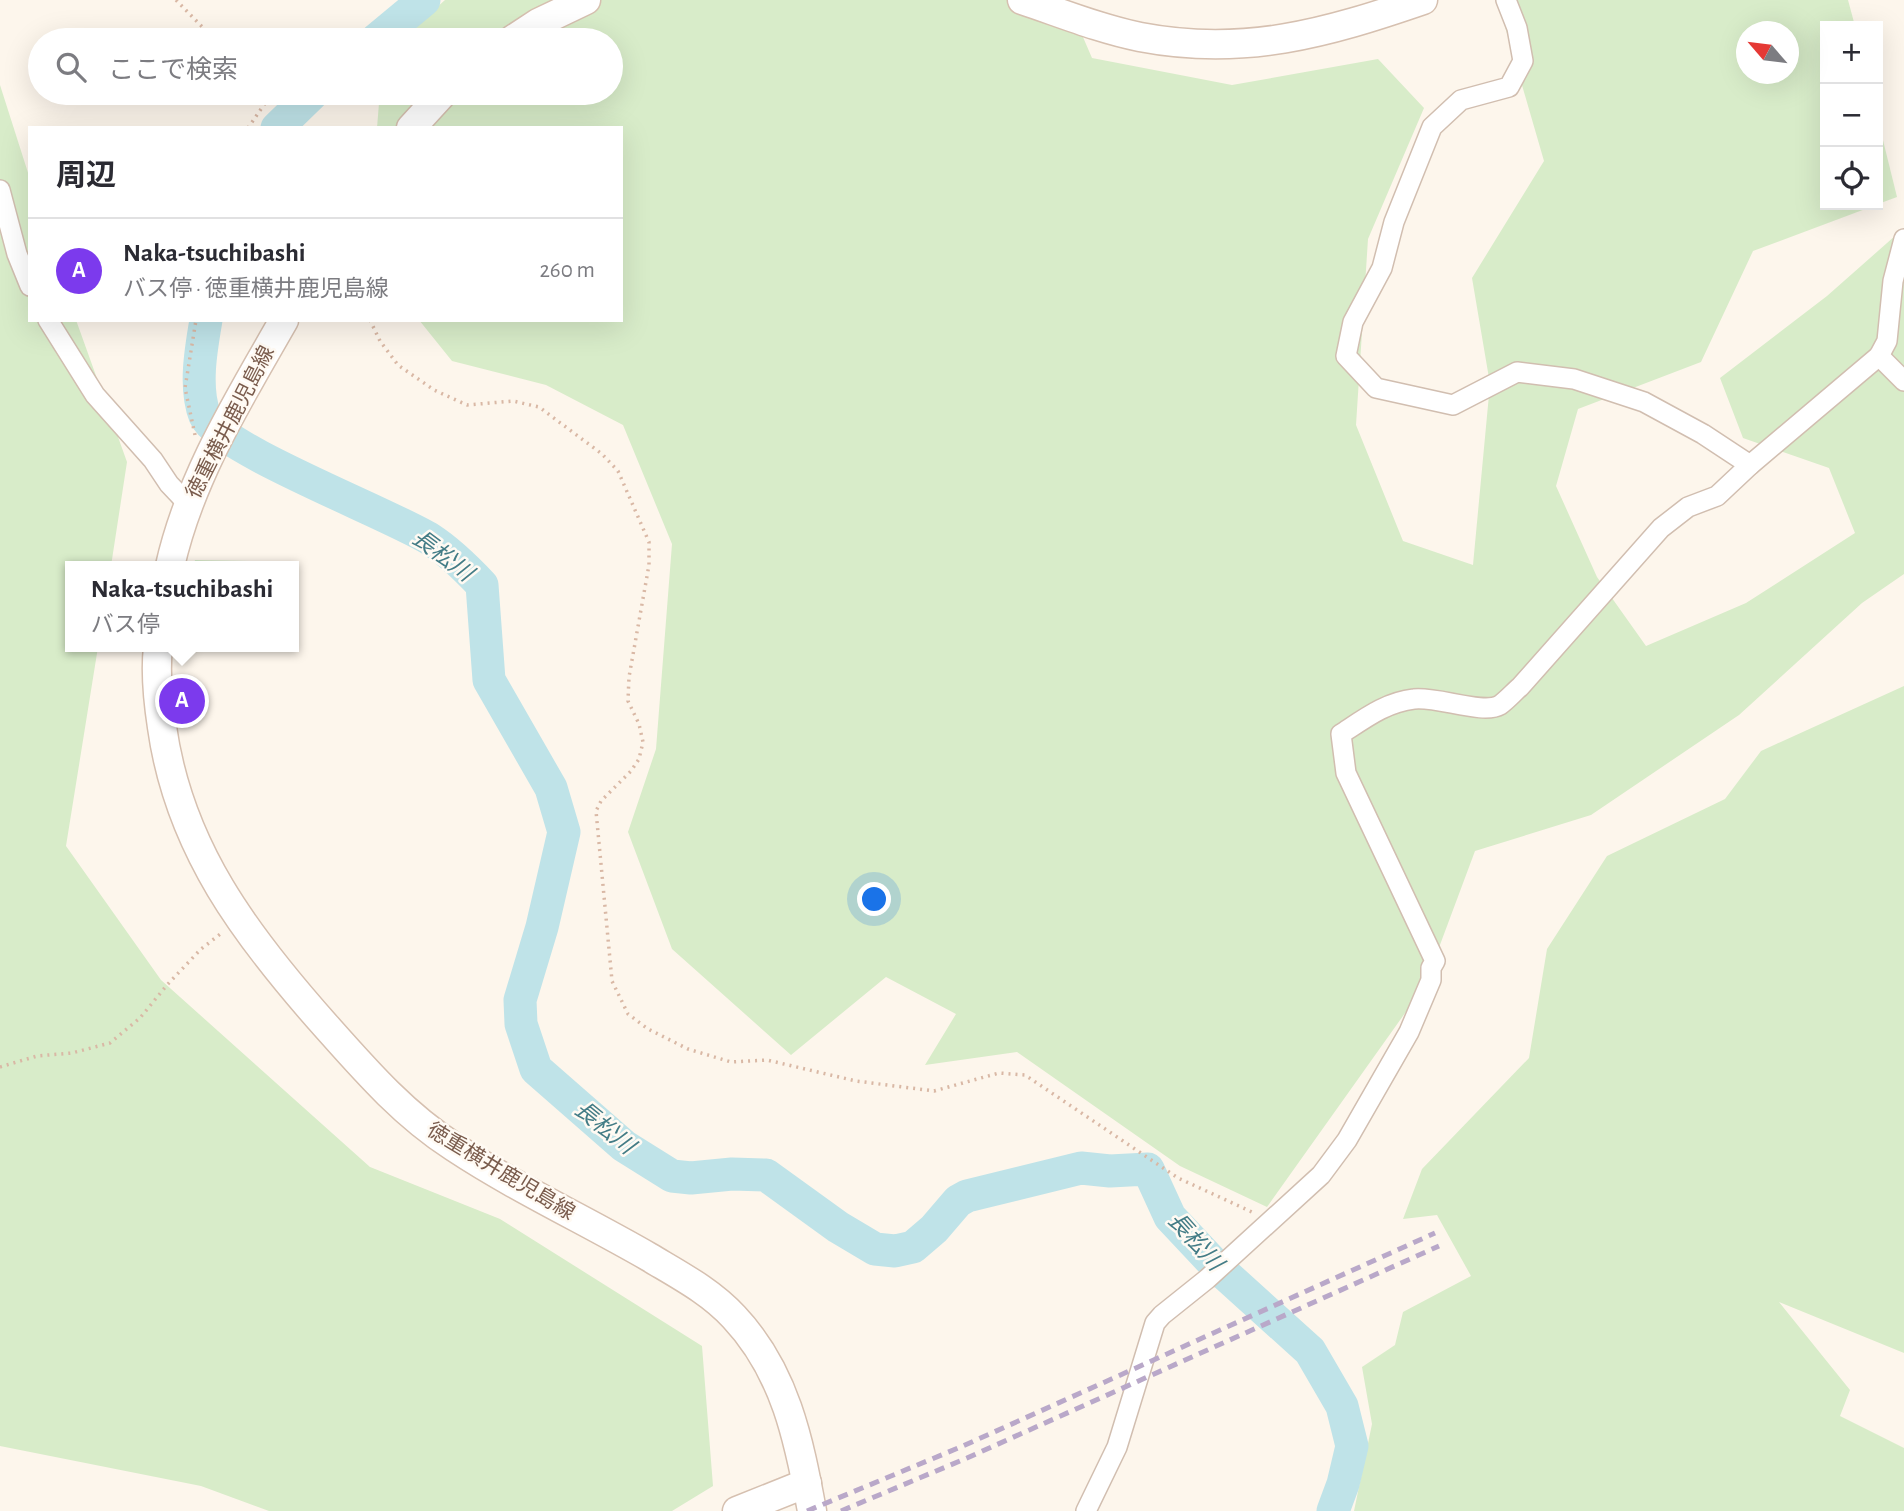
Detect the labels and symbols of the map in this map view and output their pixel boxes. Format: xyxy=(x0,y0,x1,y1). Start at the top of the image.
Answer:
north arrow xyxy=(1736,21,1799,84)
street label: 徳重横井鹿児島線 xyxy=(182,342,278,502)
water label: 長松川 xyxy=(408,525,480,588)
pin: A xyxy=(159,675,205,727)
your location xyxy=(857,882,891,916)
water label: 長松川 xyxy=(570,1096,642,1161)
street label: 徳重横井鹿児島線 xyxy=(423,1118,579,1224)
water label: 長松川 xyxy=(1163,1207,1230,1278)

